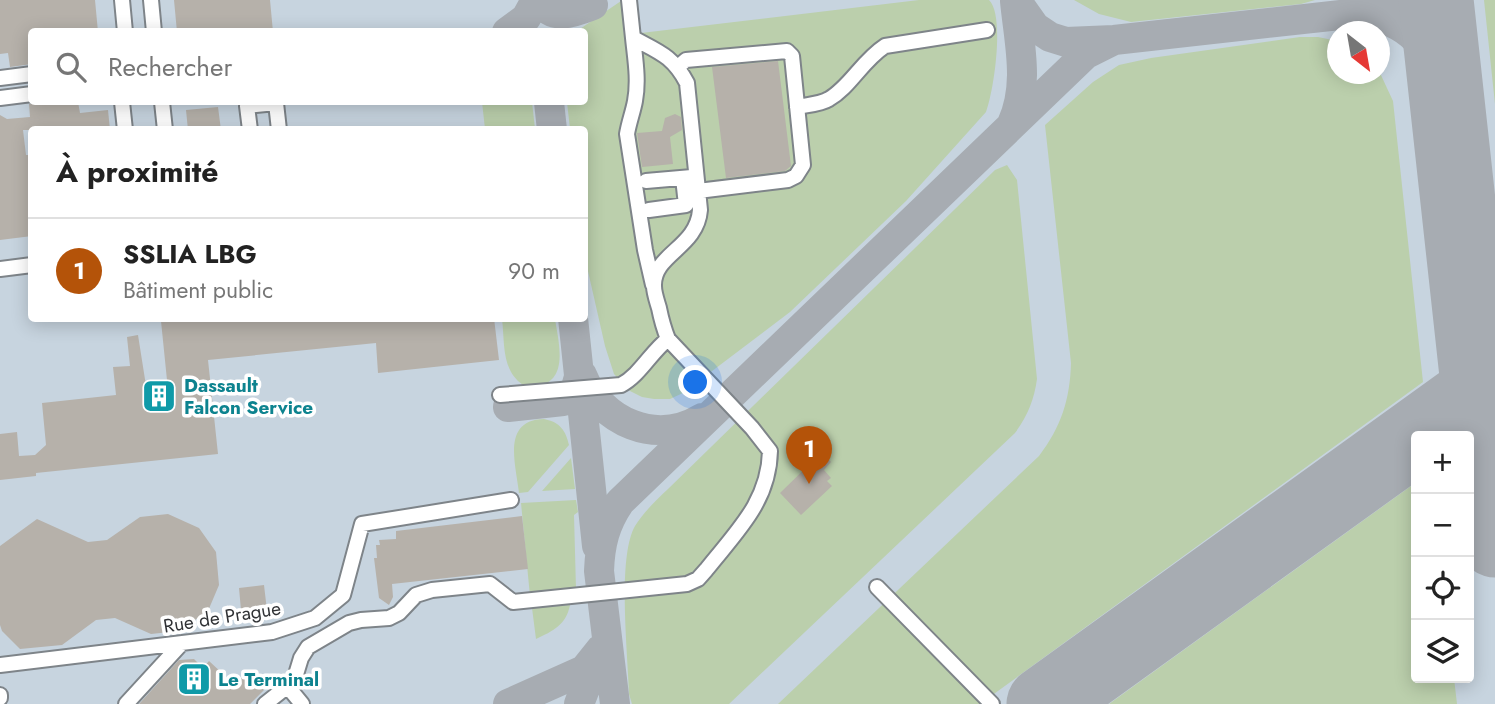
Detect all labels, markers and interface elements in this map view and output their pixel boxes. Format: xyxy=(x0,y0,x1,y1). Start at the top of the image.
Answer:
north arrow xyxy=(1327,21,1390,84)
search box xyxy=(28,28,588,105)
icon: search xyxy=(52,48,90,86)
text: Rechercher xyxy=(108,48,232,86)
text: À proximité xyxy=(56,150,219,193)
text: SSLIA LBG xyxy=(123,235,257,273)
text: 1 xyxy=(73,254,85,288)
text: 90 m xyxy=(508,254,560,288)
text: Bâtiment public xyxy=(123,273,273,307)
your location xyxy=(678,365,712,399)
place label: Dassault Falcon Service xyxy=(184,372,313,421)
building icon: Dassault Falcon Service xyxy=(140,377,178,415)
pin: 1 xyxy=(786,426,832,484)
map controls xyxy=(1411,431,1474,683)
button: + xyxy=(1411,431,1474,494)
button: − xyxy=(1411,494,1474,557)
button: locate xyxy=(1411,557,1474,620)
street label: Rue de Prague xyxy=(161,594,283,640)
button: layers xyxy=(1411,620,1474,683)
building icon: Le Terminal xyxy=(175,660,213,698)
place label: Le Terminal xyxy=(218,666,319,693)

